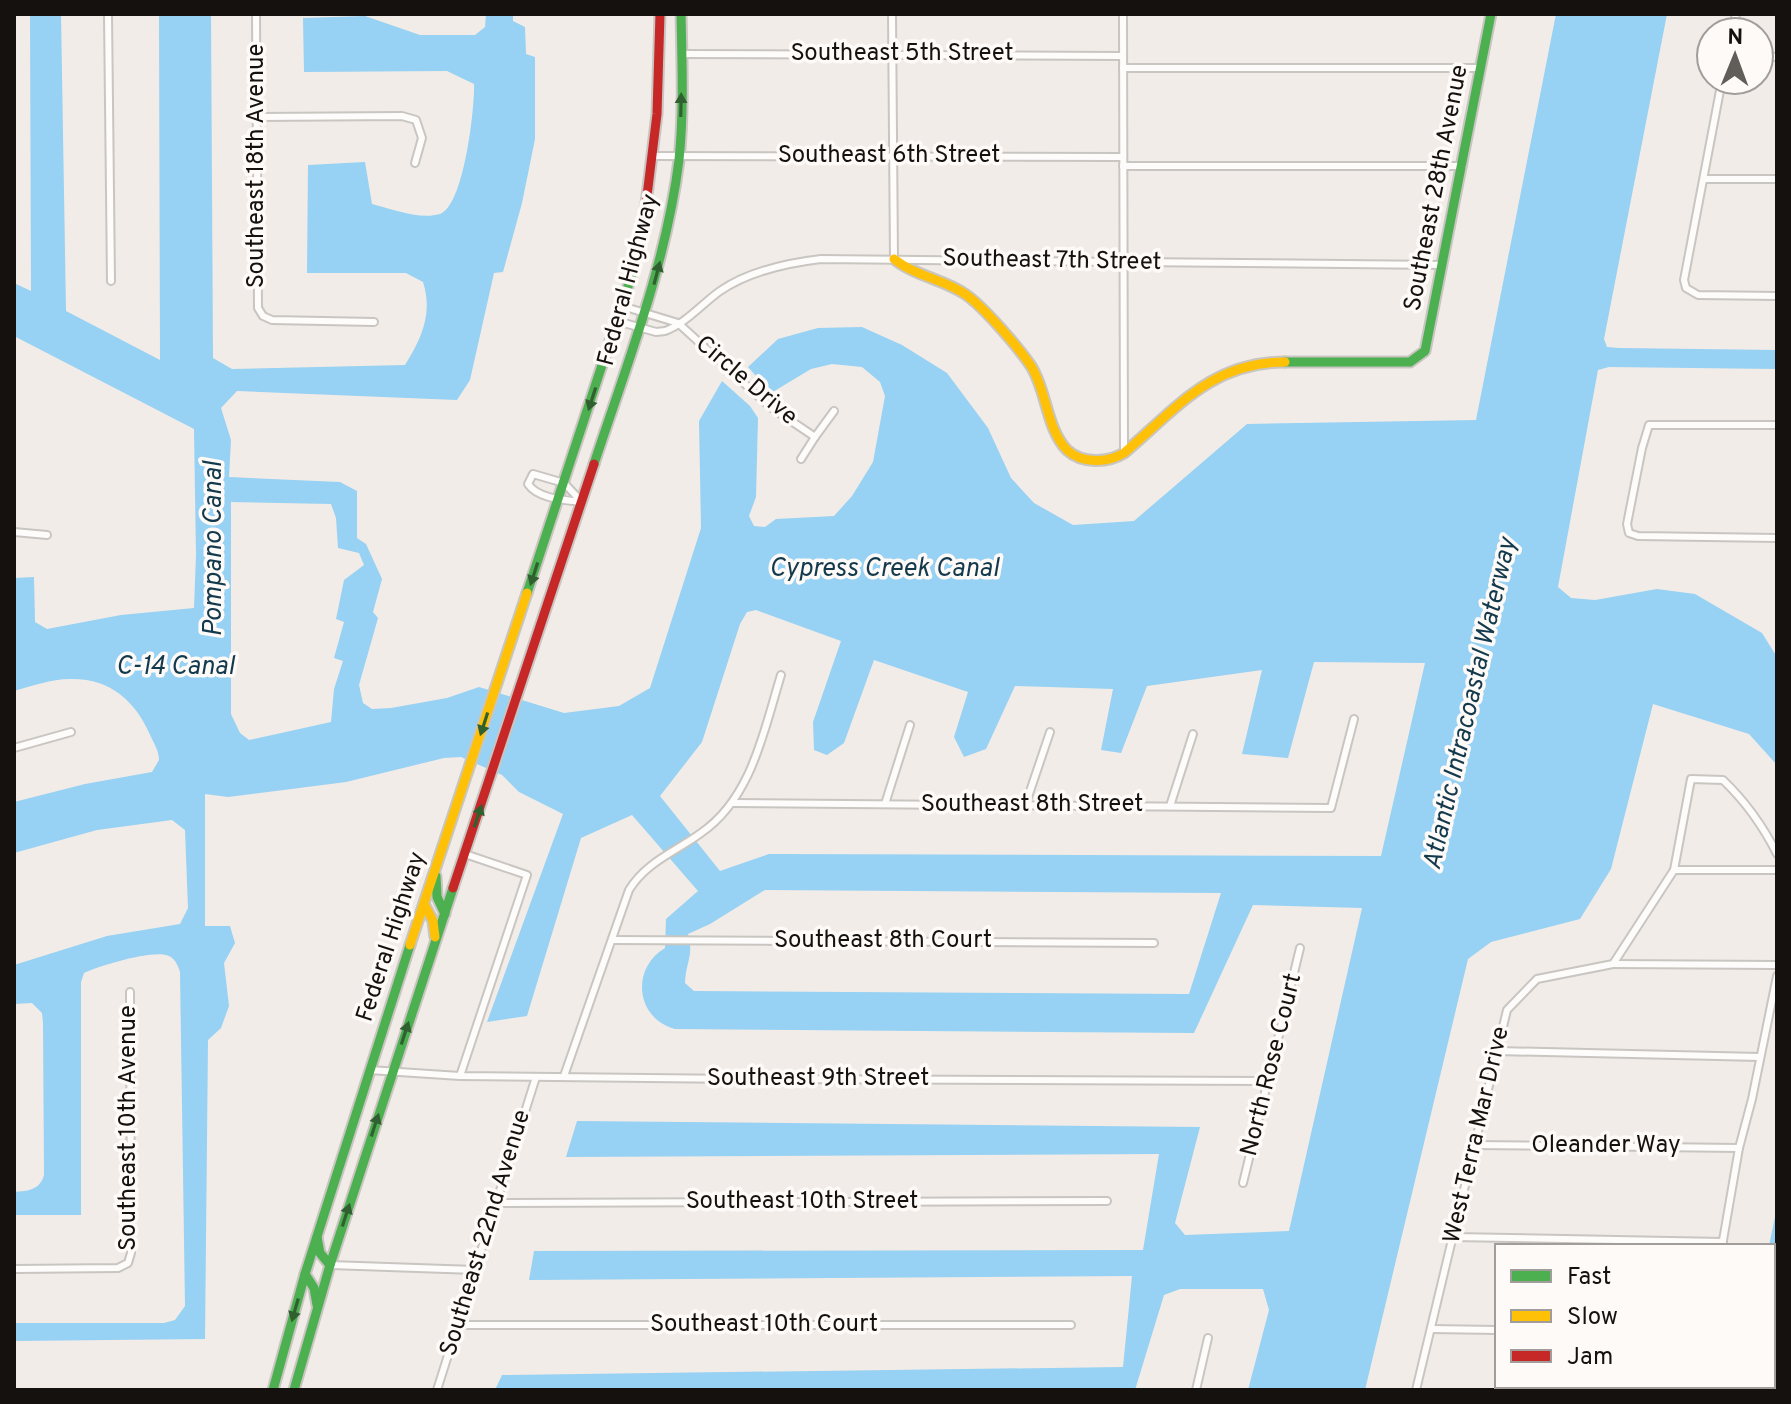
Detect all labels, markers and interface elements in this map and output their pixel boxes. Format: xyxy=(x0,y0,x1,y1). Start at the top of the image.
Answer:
north arrow xyxy=(1695,16,1775,96)
text: N xyxy=(1727,25,1743,52)
street label: Southeast 5th Street xyxy=(790,39,1014,69)
street label: Southeast 18th Avenue xyxy=(242,44,272,288)
street label: Southeast 28th Avenue xyxy=(1398,62,1476,314)
one-way arrow xyxy=(675,92,688,117)
street label: Southeast 6th Street xyxy=(778,141,1000,171)
street label: Federal Highway xyxy=(592,191,666,369)
street label: Southeast 7th Street xyxy=(942,244,1162,278)
one-way arrow xyxy=(651,261,663,286)
street label: Circle Drive xyxy=(689,330,803,432)
one-way arrow xyxy=(585,387,597,411)
water label: Pompano Canal xyxy=(198,460,231,637)
water label: Atlantic Intracoastal Waterway xyxy=(1417,533,1526,873)
water label: Cypress Creek Canal xyxy=(769,553,1000,586)
one-way arrow xyxy=(528,562,540,586)
water label: C-14 Canal xyxy=(116,651,236,684)
one-way arrow xyxy=(477,713,490,737)
street label: Southeast 8th Street xyxy=(921,790,1143,820)
one-way arrow xyxy=(472,803,484,827)
street label: Federal Highway xyxy=(350,848,434,1026)
street label: Southeast 8th Court xyxy=(774,926,992,956)
street label: North Rose Court xyxy=(1235,970,1309,1160)
street label: Southeast 10th Avenue xyxy=(114,1005,144,1251)
one-way arrow xyxy=(400,1020,412,1044)
street label: West Terra Mar Drive xyxy=(1437,1024,1517,1246)
street label: Southeast 9th Street xyxy=(707,1064,929,1094)
street label: Southeast 22nd Avenue xyxy=(434,1106,538,1360)
one-way arrow xyxy=(370,1113,382,1137)
street label: Oleander Way xyxy=(1531,1131,1681,1161)
street label: Southeast 10th Street xyxy=(686,1187,918,1217)
one-way arrow xyxy=(340,1203,353,1227)
legend xyxy=(1495,1244,1775,1388)
text: Fast xyxy=(1567,1263,1611,1293)
one-way arrow xyxy=(288,1298,300,1323)
text: Slow xyxy=(1567,1303,1618,1333)
street label: Southeast 10th Court xyxy=(650,1310,878,1340)
text: Jam xyxy=(1567,1343,1613,1373)

